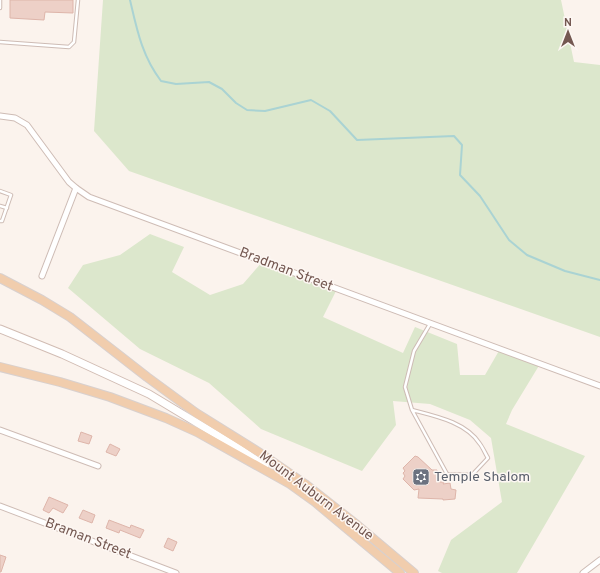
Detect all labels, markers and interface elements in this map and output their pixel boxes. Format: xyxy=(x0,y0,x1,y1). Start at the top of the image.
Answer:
north arrow xyxy=(548,12,588,52)
text: N xyxy=(564,16,572,30)
street label: Bradman Street xyxy=(237,244,335,296)
street label: Mount Auburn Avenue xyxy=(255,447,377,545)
synagogue icon: Temple Shalom xyxy=(411,467,431,487)
place label: Temple Shalom xyxy=(434,469,530,486)
street label: Braman Street xyxy=(42,515,134,563)

